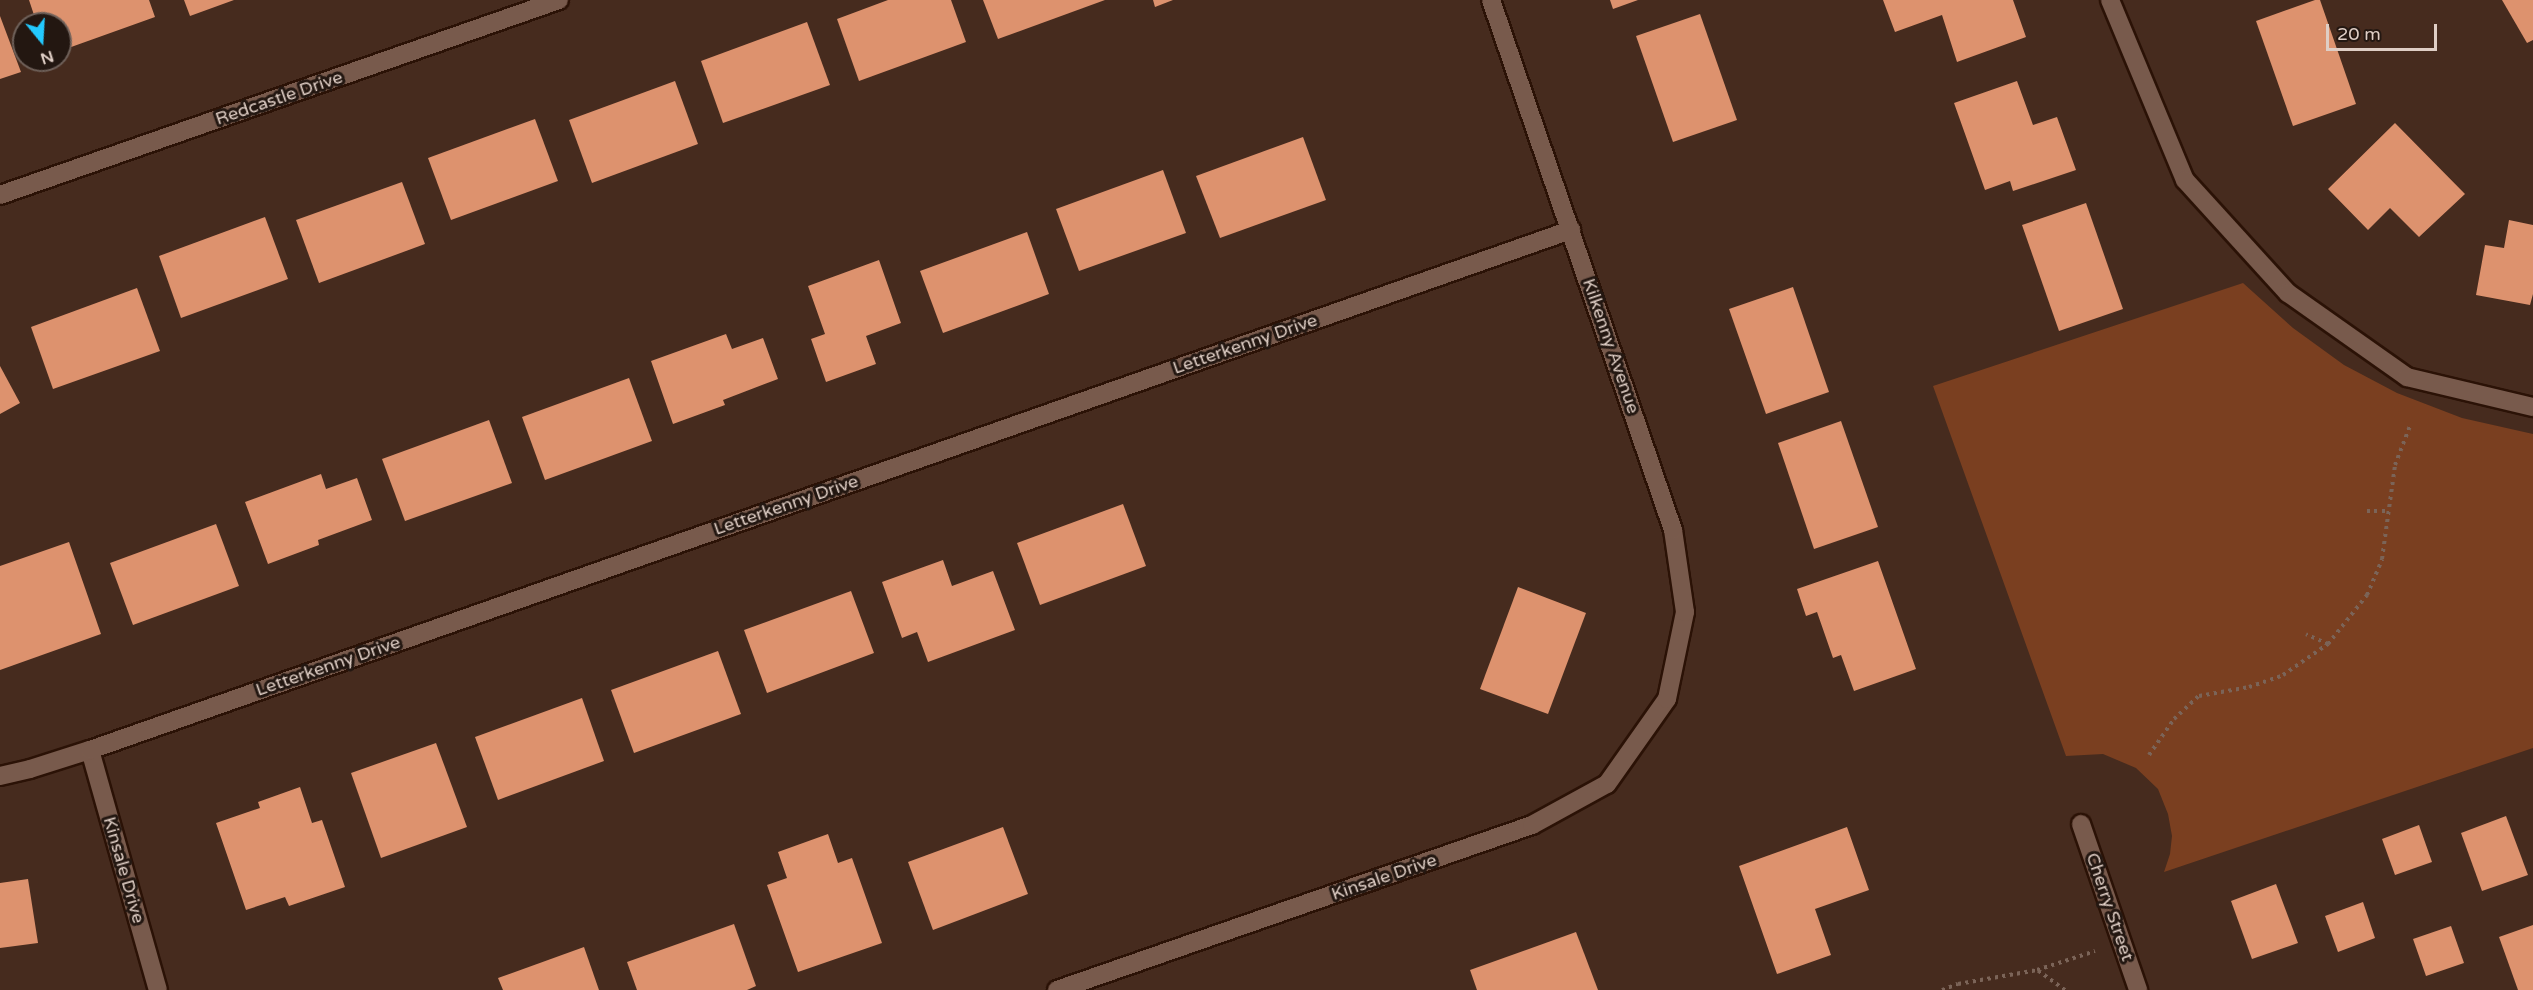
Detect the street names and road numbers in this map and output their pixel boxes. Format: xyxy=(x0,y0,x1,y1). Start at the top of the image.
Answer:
street label: Redcastle Drive xyxy=(213,66,345,130)
street label: Kilkenny Avenue xyxy=(1578,276,1644,416)
street label: Letterkenny Drive xyxy=(1170,309,1320,379)
street label: Letterkenny Drive xyxy=(711,470,861,540)
street label: Letterkenny Drive xyxy=(253,631,403,701)
street label: Kinsale Drive xyxy=(98,814,150,926)
street label: Kinsale Drive xyxy=(1329,849,1439,905)
street label: Cherry Street xyxy=(2081,850,2139,964)

